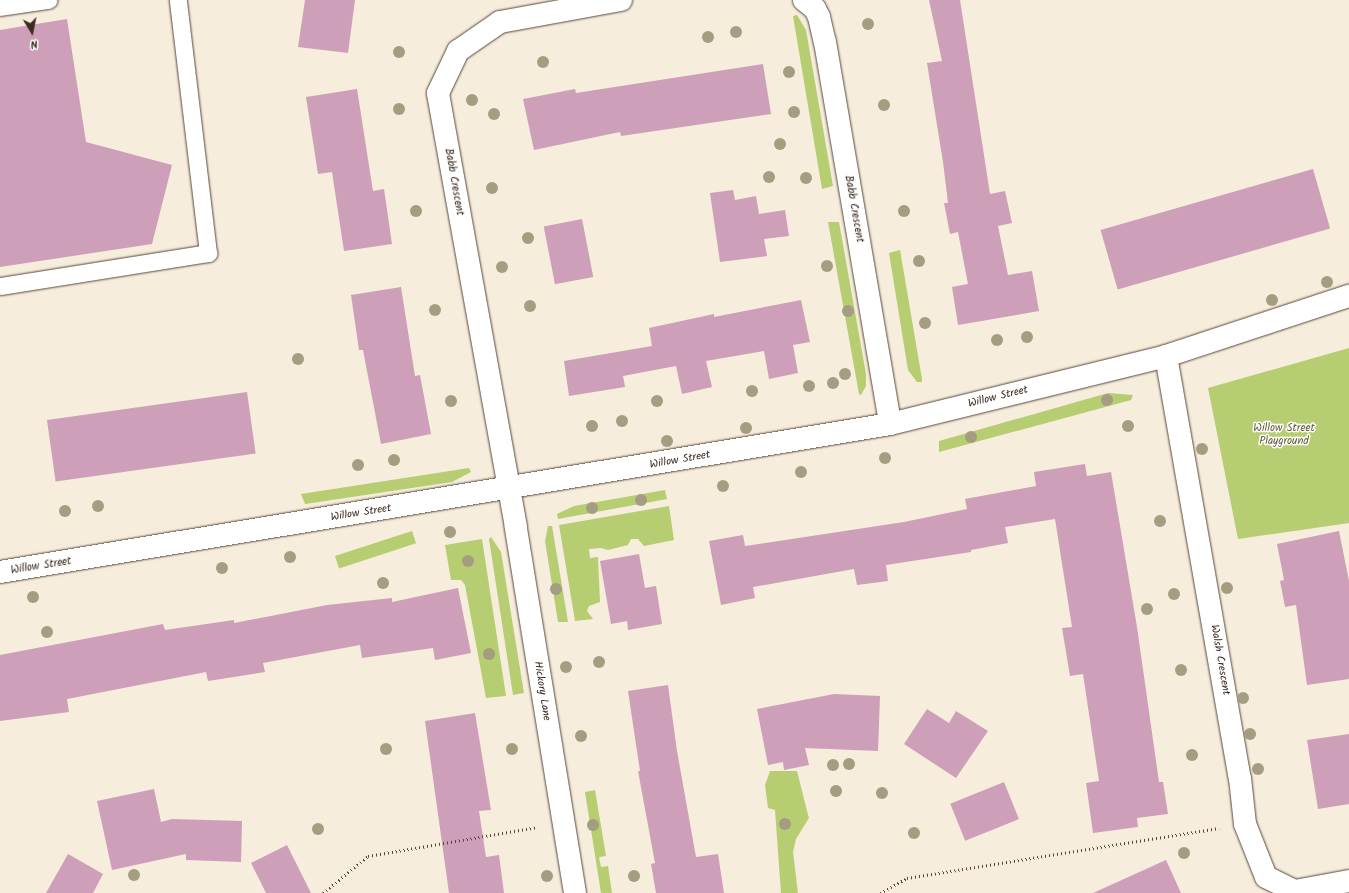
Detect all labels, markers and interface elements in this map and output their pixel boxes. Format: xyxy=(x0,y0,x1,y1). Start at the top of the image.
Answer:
north arrow xyxy=(12,12,52,52)
text: N xyxy=(29,34,39,53)
street label: Babb Crescent xyxy=(442,147,466,217)
street label: Babb Crescent xyxy=(842,174,866,244)
street label: Willow Street xyxy=(967,383,1029,411)
park label: Willow Street Playground xyxy=(1253,422,1315,448)
street label: Willow Street xyxy=(649,448,711,472)
street label: Willow Street xyxy=(330,502,392,524)
street label: Willow Street xyxy=(10,555,72,577)
street label: Walsh Crescent xyxy=(1207,624,1233,696)
street label: Hickory Lane xyxy=(531,660,553,722)

